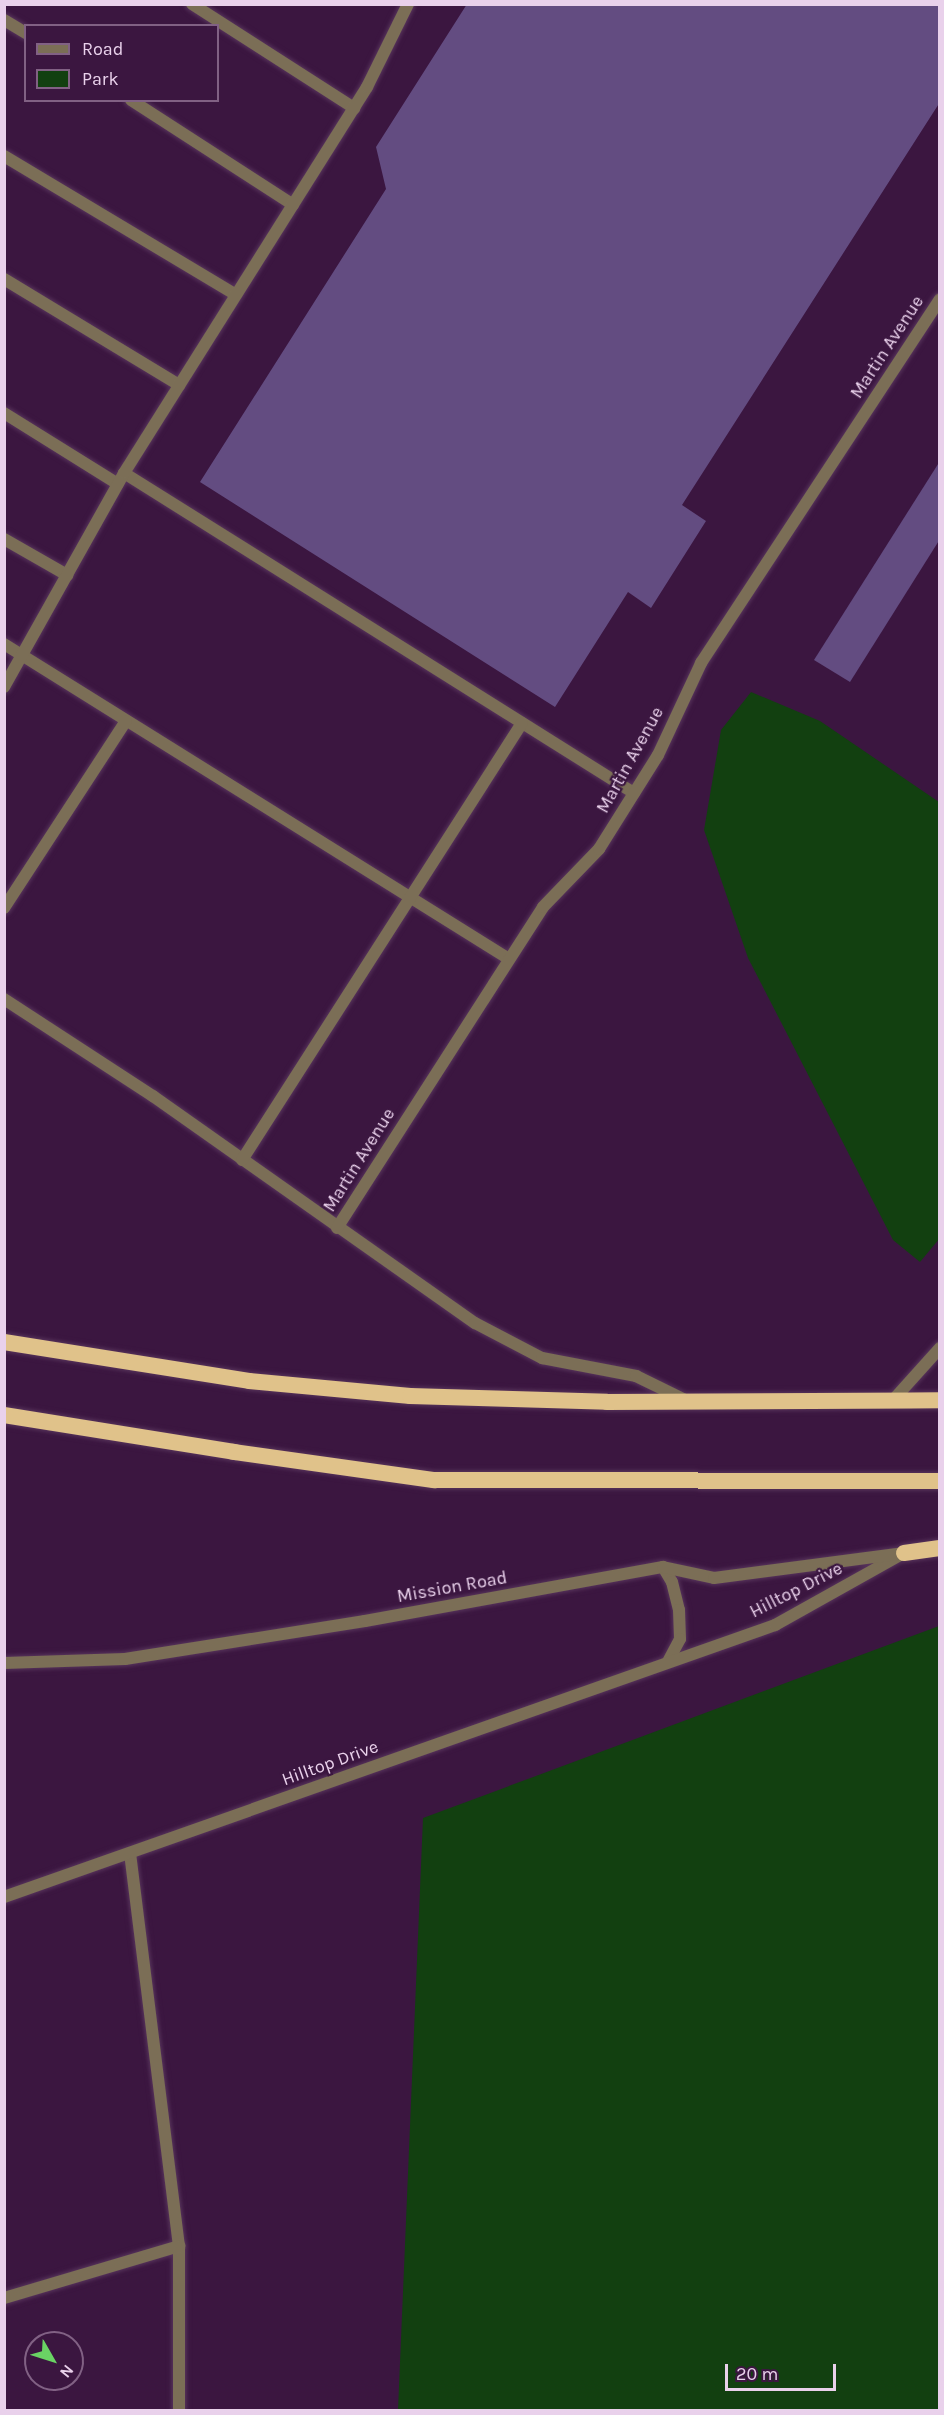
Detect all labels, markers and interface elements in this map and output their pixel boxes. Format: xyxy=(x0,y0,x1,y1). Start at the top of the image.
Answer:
legend xyxy=(24,24,219,102)
text: Road xyxy=(82,38,123,60)
text: Park xyxy=(82,68,119,90)
street label: Martin Avenue xyxy=(846,292,928,402)
street label: Martin Avenue xyxy=(592,703,668,817)
street label: Martin Avenue xyxy=(319,1104,399,1216)
street label: Hilltop Drive xyxy=(746,1557,846,1623)
street label: Mission Road xyxy=(395,1567,509,1607)
street label: Hilltop Drive xyxy=(279,1736,381,1790)
north arrow xyxy=(24,2331,84,2391)
scale bar xyxy=(728,2352,839,2390)
text: N xyxy=(56,2361,78,2382)
text: 20 m xyxy=(736,2363,778,2385)

